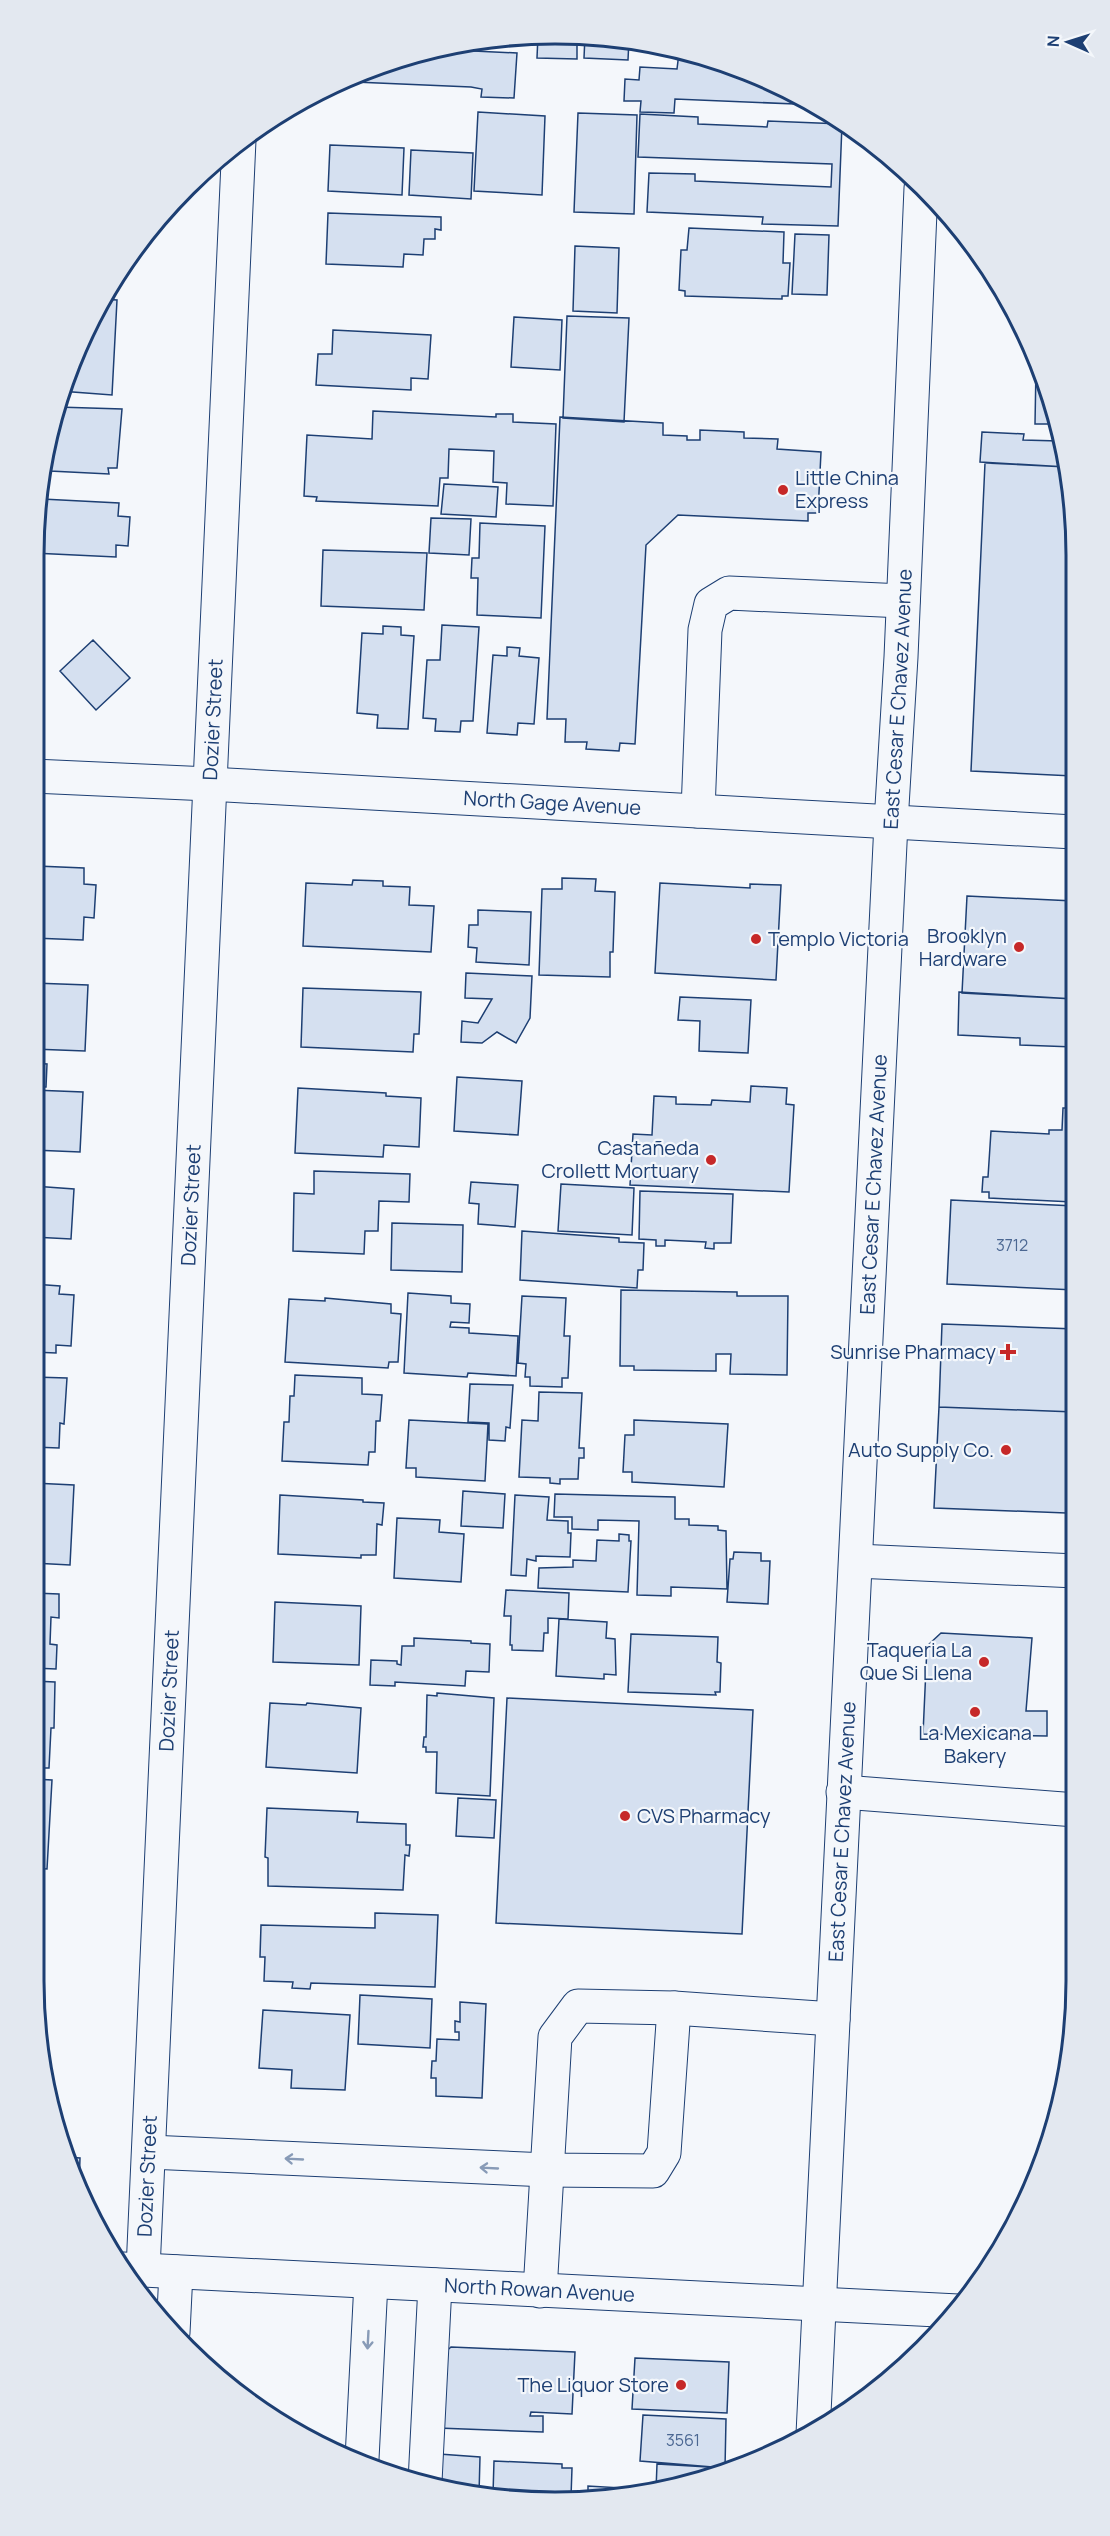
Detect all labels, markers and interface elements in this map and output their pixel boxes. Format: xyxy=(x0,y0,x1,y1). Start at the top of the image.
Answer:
north arrow xyxy=(1038,12,1098,72)
text: N xyxy=(1042,35,1064,48)
place label: Little China Express xyxy=(795,464,899,514)
marker: Little China Express xyxy=(776,483,790,497)
street label: East Cesar E Chavez Avenue xyxy=(877,568,918,830)
street label: Dozier Street xyxy=(196,658,229,781)
street label: North Gage Avenue xyxy=(463,784,642,821)
place label: Brooklyn Hardware xyxy=(919,922,1007,972)
place label: Templo Victoria xyxy=(768,925,909,952)
marker: Templo Victoria xyxy=(749,932,763,946)
marker: Brooklyn Hardware xyxy=(1012,940,1026,954)
street label: East Cesar E Chavez Avenue xyxy=(853,1054,893,1315)
place label: Castañeda Crollett Mortuary xyxy=(542,1134,699,1184)
street label: Dozier Street xyxy=(174,1144,207,1267)
marker: Castañeda Crollett Mortuary xyxy=(704,1153,718,1167)
house number: 3712 xyxy=(996,1234,1028,1256)
place label: Sunrise Pharmacy xyxy=(830,1338,996,1365)
marker: Sunrise Pharmacy xyxy=(1001,1345,1015,1359)
place label: Auto Supply Co. xyxy=(848,1436,994,1463)
marker: Auto Supply Co. xyxy=(999,1443,1013,1457)
street label: Dozier Street xyxy=(152,1629,185,1752)
place label: Taqueria La Que Si Llena xyxy=(860,1636,972,1686)
marker: Taqueria La Que Si Llena xyxy=(977,1655,991,1669)
street label: East Cesar E Chavez Avenue xyxy=(822,1701,861,1963)
marker: La Mexicana Bakery xyxy=(968,1705,982,1719)
place label: La Mexicana Bakery xyxy=(918,1719,1032,1769)
place label: CVS Pharmacy xyxy=(637,1802,771,1829)
marker: CVS Pharmacy xyxy=(618,1809,632,1823)
street label: Dozier Street xyxy=(131,2115,163,2238)
one-way arrow xyxy=(284,2153,304,2164)
one-way arrow xyxy=(479,2162,499,2173)
street label: North Rowan Avenue xyxy=(443,2271,636,2308)
one-way arrow xyxy=(363,2330,374,2350)
place label: The Liquor Store xyxy=(517,2371,669,2398)
marker: The Liquor Store xyxy=(674,2378,688,2392)
house number: 3561 xyxy=(666,2429,700,2451)

